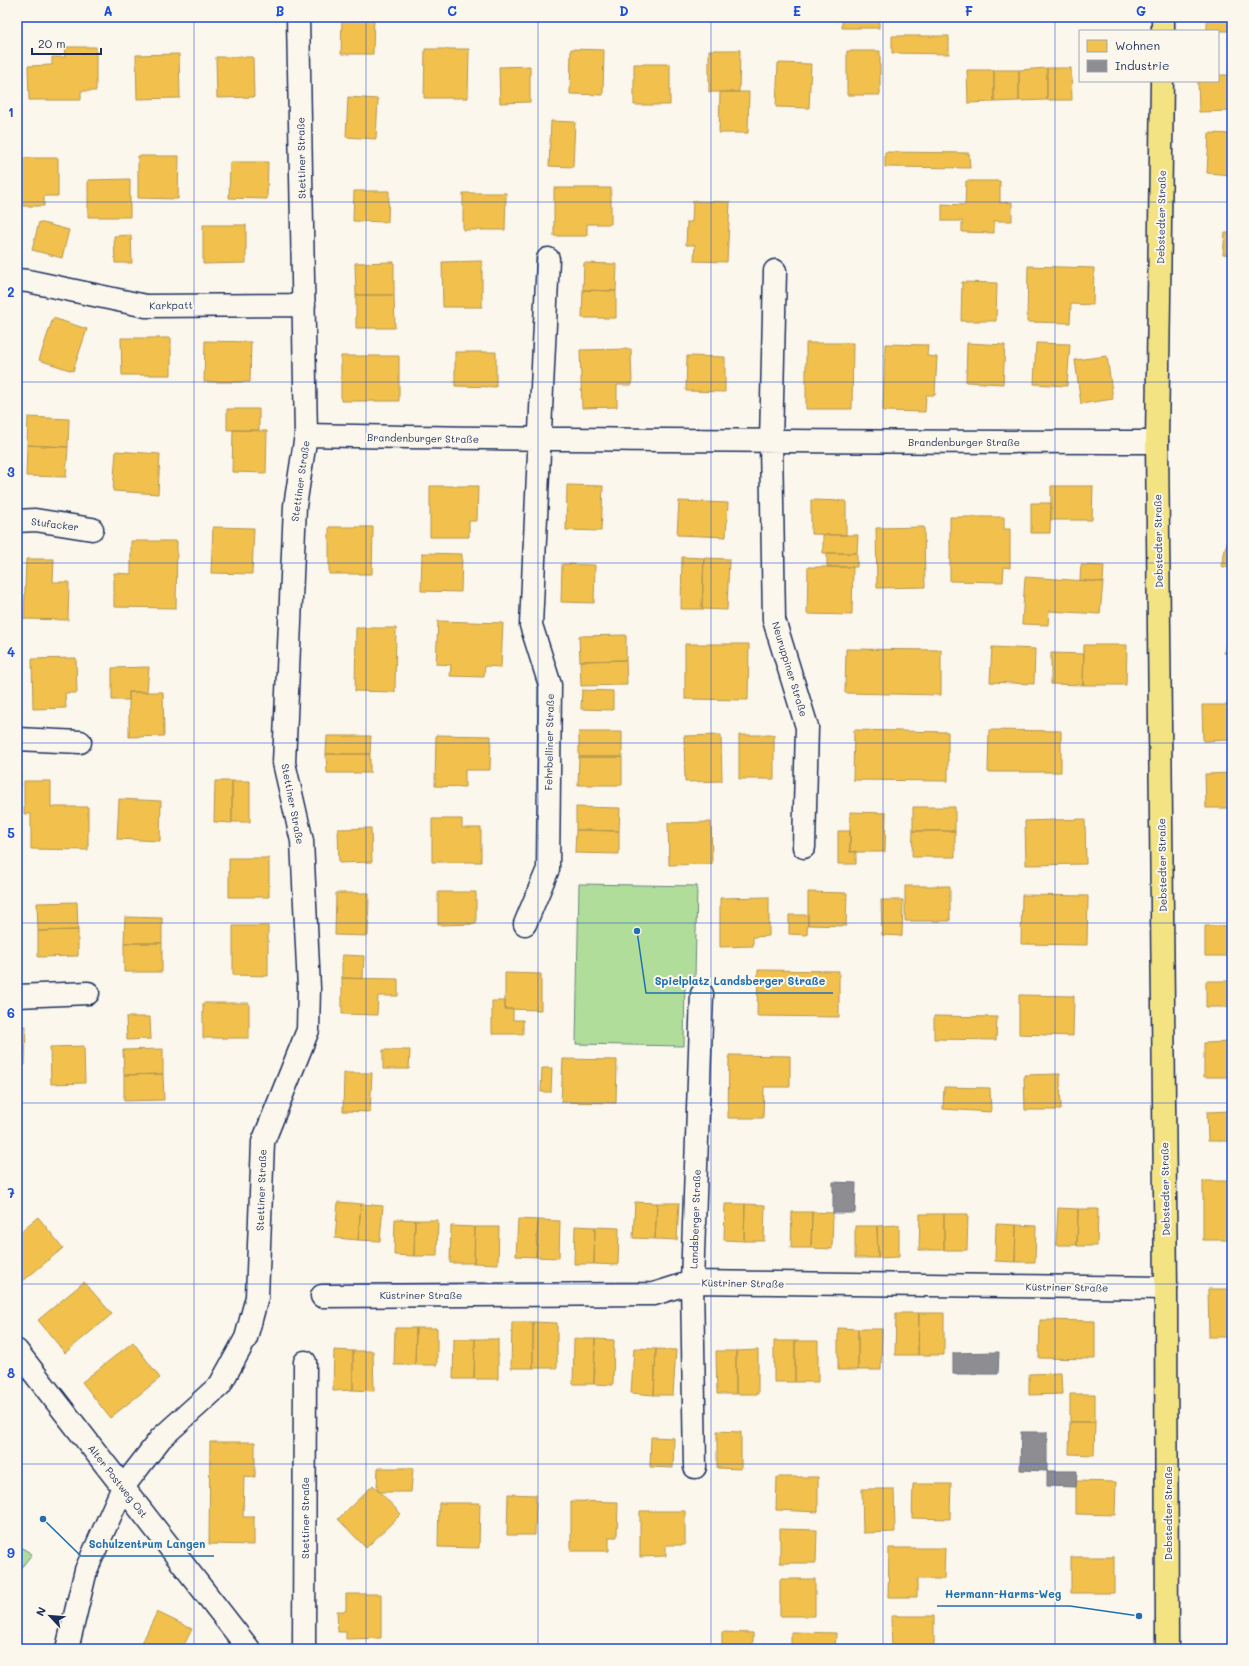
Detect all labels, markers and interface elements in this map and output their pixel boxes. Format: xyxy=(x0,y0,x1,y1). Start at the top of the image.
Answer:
text: A xyxy=(103,2,113,19)
text: B xyxy=(276,2,285,19)
text: C xyxy=(447,2,457,19)
text: D xyxy=(619,2,629,19)
text: E xyxy=(793,2,801,19)
text: F xyxy=(965,2,973,19)
text: G xyxy=(1136,2,1146,19)
scale bar xyxy=(32,30,101,56)
legend xyxy=(1079,30,1219,82)
text: 20 m xyxy=(38,35,66,51)
text: Wohnen xyxy=(1115,37,1160,53)
text: Industrie xyxy=(1115,57,1169,73)
text: 1 xyxy=(8,103,14,120)
street label: Stettiner Straße xyxy=(293,117,309,199)
street label: Debstedter Straße xyxy=(1153,170,1169,264)
text: 2 xyxy=(7,283,15,300)
street label: Karkpatt xyxy=(149,298,193,312)
street label: Brandenburger Straße xyxy=(367,430,479,446)
street label: Brandenburger Straße xyxy=(908,435,1020,449)
street label: Stettiner Straße xyxy=(287,440,313,522)
text: 3 xyxy=(7,463,15,480)
street label: Debstedter Straße xyxy=(1150,494,1166,588)
street label: Stufacker xyxy=(30,514,80,534)
street label: Neuruppiner Straße xyxy=(769,620,811,718)
text: 4 xyxy=(7,643,15,660)
street label: Fehrbelliner Straße xyxy=(541,693,557,791)
street label: Stettiner Straße xyxy=(278,762,308,846)
street label: Debstedter Straße xyxy=(1154,818,1170,912)
text: 5 xyxy=(7,824,15,841)
callout: Spielplatz Landsberger Straße xyxy=(646,970,833,993)
text: Spielplatz Landsberger Straße xyxy=(655,973,826,988)
text: 6 xyxy=(7,1004,15,1021)
street label: Debstedter Straße xyxy=(1157,1142,1173,1236)
street label: Stettiner Straße xyxy=(253,1149,269,1231)
street label: Landsberger Straße xyxy=(686,1169,704,1269)
text: 7 xyxy=(7,1184,15,1201)
street label: Küstriner Straße xyxy=(702,1275,784,1291)
street label: Küstriner Straße xyxy=(1026,1279,1108,1295)
street label: Küstriner Straße xyxy=(380,1288,462,1302)
text: 8 xyxy=(7,1364,15,1381)
street label: Alter Postweg Ost xyxy=(85,1441,151,1521)
street label: Debstedter Straße xyxy=(1161,1466,1175,1560)
street label: Stettiner Straße xyxy=(298,1477,312,1559)
callout: Schulzentrum Langen xyxy=(81,1533,214,1556)
text: Schulzentrum Langen xyxy=(89,1536,205,1551)
text: 9 xyxy=(7,1544,15,1561)
callout: Hermann-Harms-Weg xyxy=(937,1583,1070,1606)
text: Hermann-Harms-Weg xyxy=(945,1586,1062,1601)
north arrow xyxy=(30,1596,70,1636)
text: N xyxy=(32,1604,49,1618)

